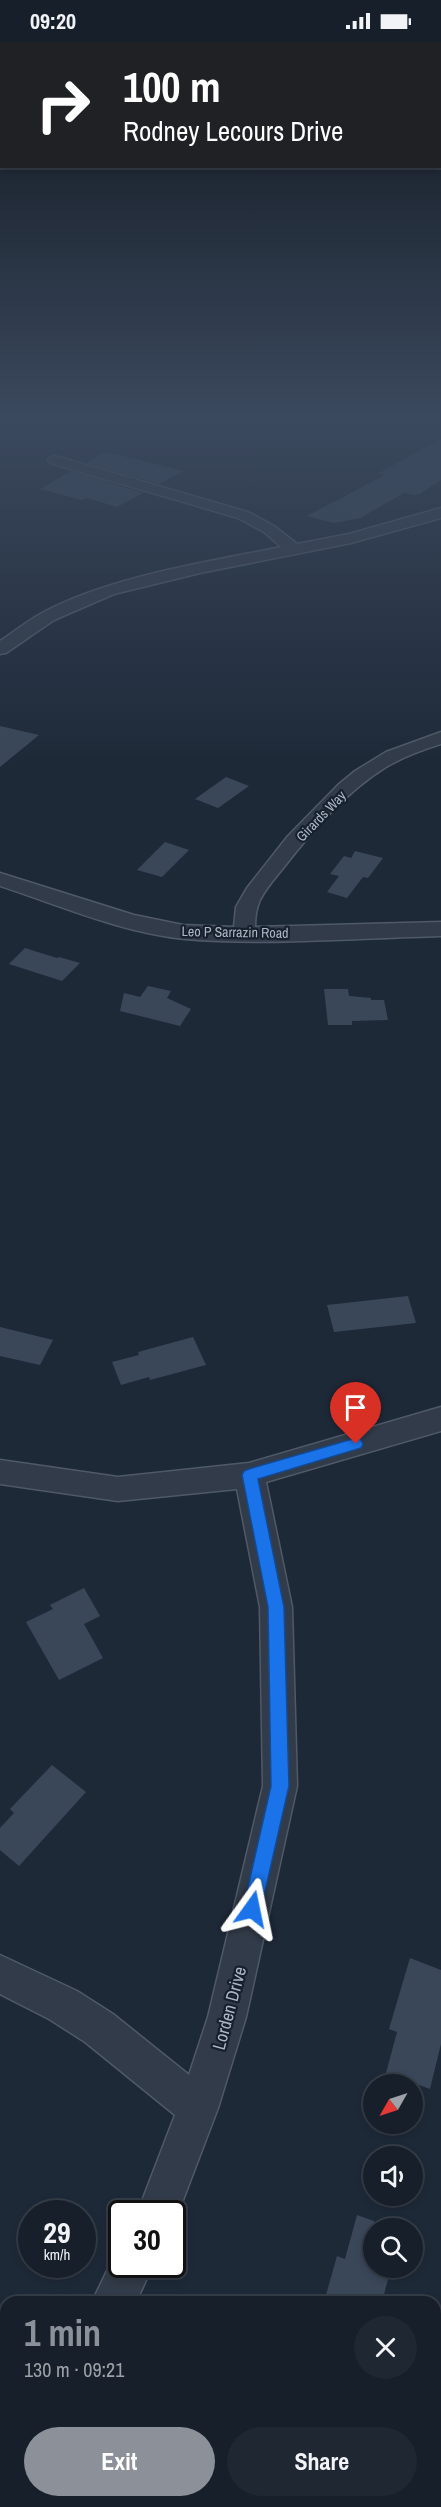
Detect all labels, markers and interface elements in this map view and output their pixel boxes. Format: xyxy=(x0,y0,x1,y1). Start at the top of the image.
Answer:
text: 09:20 xyxy=(30,6,76,36)
text: 100 m xyxy=(123,59,221,115)
icon: right xyxy=(24,66,102,144)
text: Rodney Lecours Drive xyxy=(123,113,343,149)
street label: Girards Way xyxy=(292,787,350,845)
street label: Leo P Sarrazin Road xyxy=(181,922,289,942)
pin xyxy=(330,1382,381,1444)
icon: arrive xyxy=(339,1391,372,1424)
position arrow xyxy=(220,1877,284,1941)
street label: Lorden Drive xyxy=(206,1964,252,2052)
north arrow xyxy=(363,2074,423,2134)
map controls xyxy=(363,2074,423,2278)
button: sound xyxy=(363,2146,423,2206)
speed limit sign: 30 xyxy=(108,2200,186,2278)
text: 29 xyxy=(43,2212,71,2252)
button: search xyxy=(363,2218,423,2278)
text: km/h xyxy=(44,2244,70,2265)
text: 1 min xyxy=(24,2309,101,2357)
button: close xyxy=(354,2316,417,2379)
text: 130 m · 09:21 xyxy=(24,2356,124,2383)
button: Exit xyxy=(24,2427,215,2496)
button: Share xyxy=(227,2427,417,2496)

